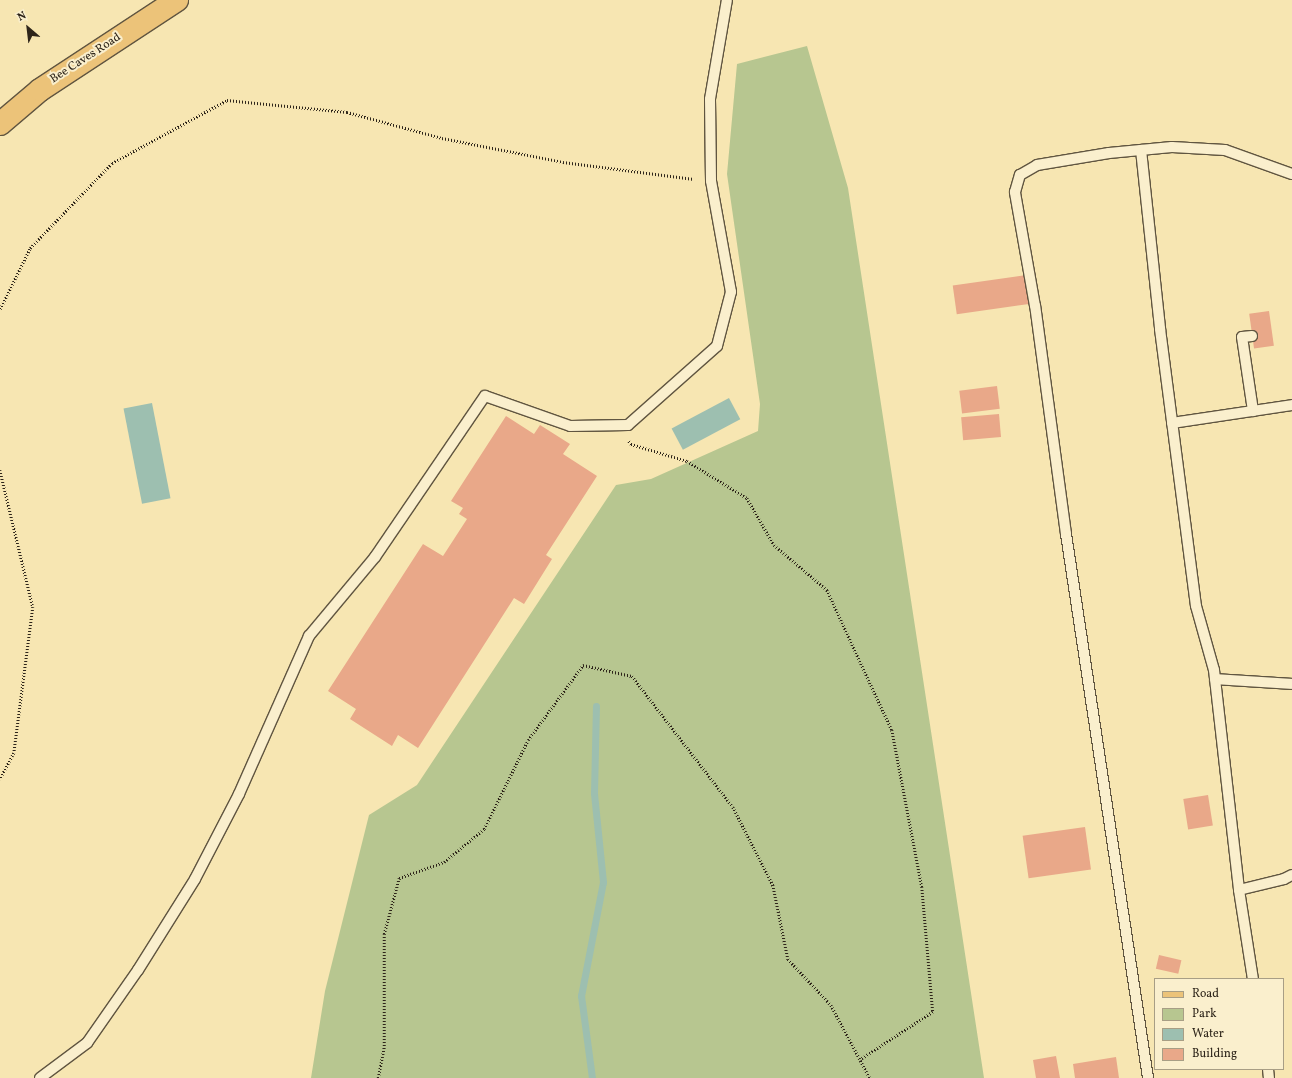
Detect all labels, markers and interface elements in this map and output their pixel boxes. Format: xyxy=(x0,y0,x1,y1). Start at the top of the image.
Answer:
north arrow xyxy=(8,8,48,48)
text: N xyxy=(15,8,29,25)
street label: Bee Caves Road xyxy=(48,31,124,87)
legend xyxy=(1154,978,1284,1070)
text: Road xyxy=(1192,986,1219,1002)
text: Park xyxy=(1192,1006,1217,1022)
text: Water xyxy=(1192,1026,1224,1042)
text: Building xyxy=(1192,1046,1237,1062)

